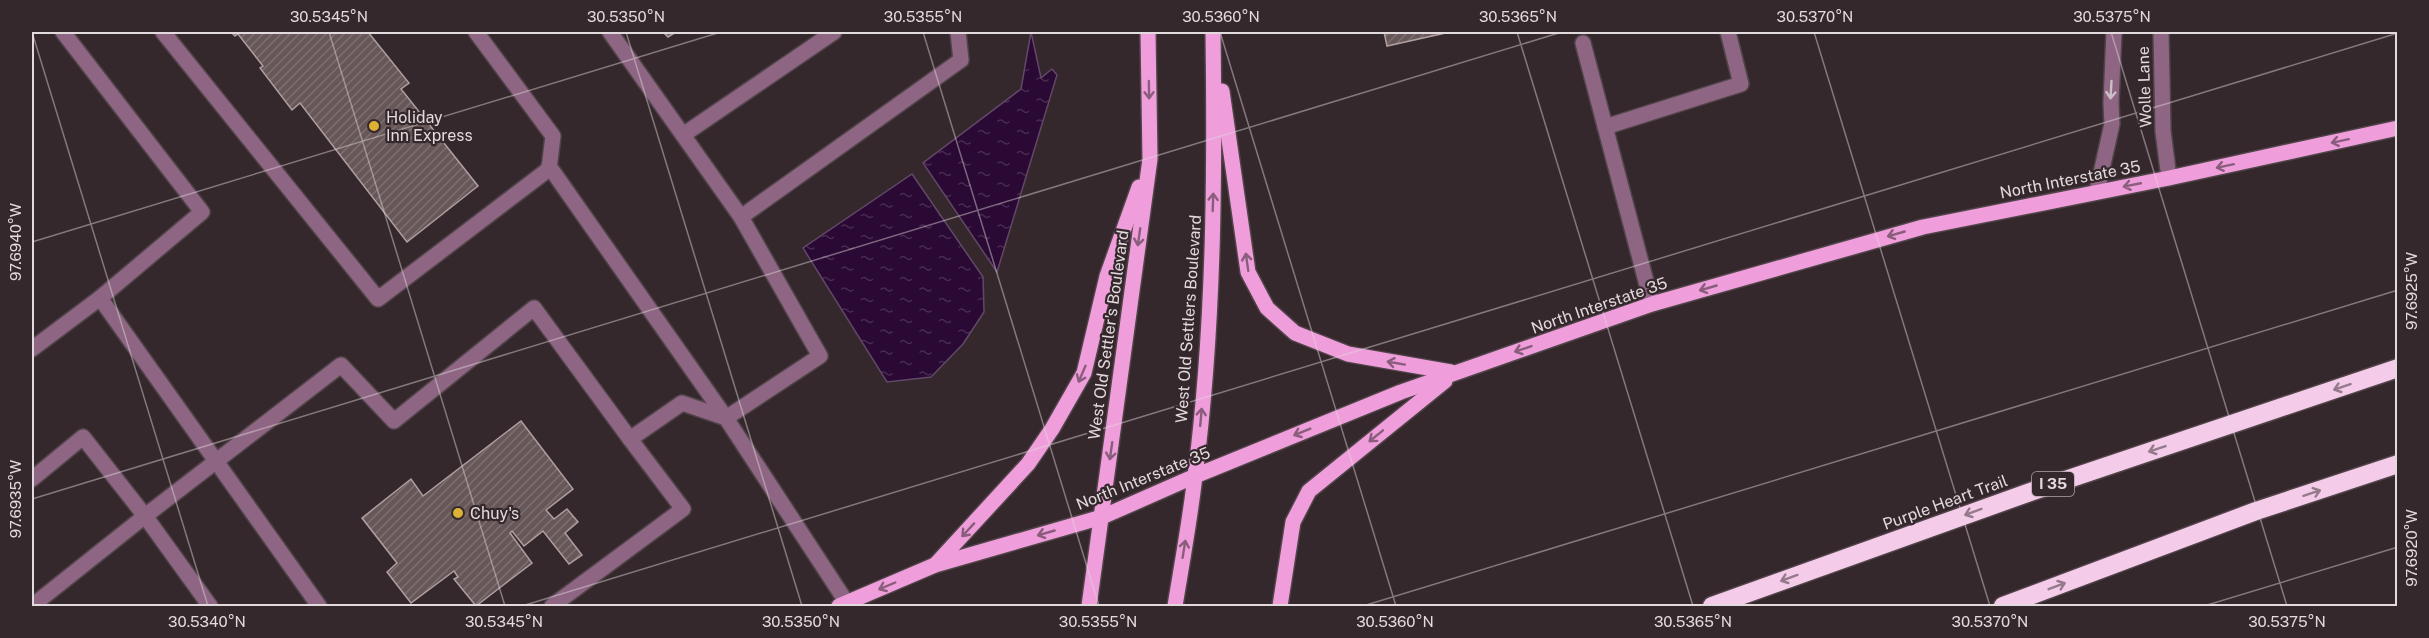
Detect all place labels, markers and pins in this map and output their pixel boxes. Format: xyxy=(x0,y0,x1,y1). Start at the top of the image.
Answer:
place label: Holiday Inn Express xyxy=(386,108,473,145)
marker: Holiday Inn Express xyxy=(367,119,381,133)
place label: Chuy's xyxy=(470,504,519,523)
marker: Chuy's xyxy=(451,506,465,520)

